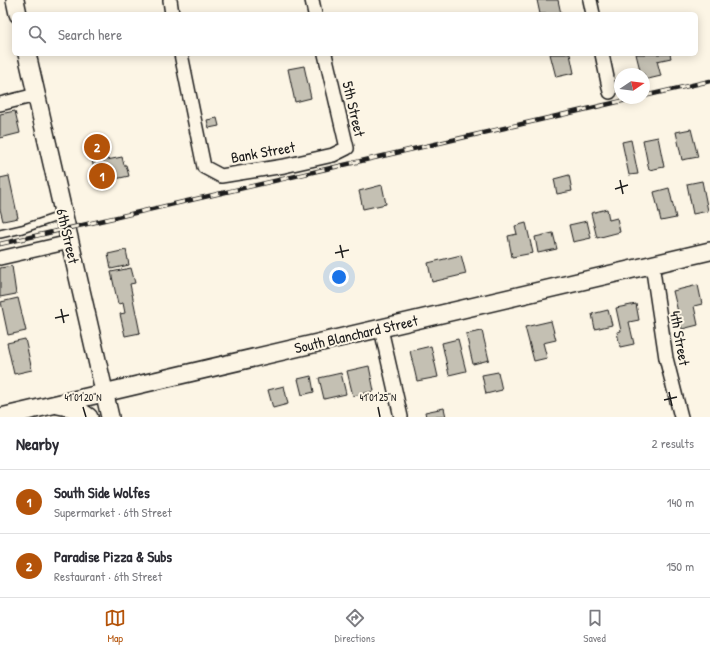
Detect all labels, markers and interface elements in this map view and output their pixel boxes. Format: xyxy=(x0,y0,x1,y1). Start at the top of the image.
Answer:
search box xyxy=(12,12,698,56)
icon: search xyxy=(26,23,48,45)
text: Search here xyxy=(58,24,122,45)
north arrow xyxy=(614,68,650,104)
street label: 5th Street xyxy=(337,79,371,140)
pin: 2 xyxy=(84,132,110,162)
street label: Bank Street xyxy=(229,136,298,168)
pin: 1 xyxy=(89,161,115,191)
street label: 6th Street xyxy=(51,206,85,266)
your location xyxy=(329,267,349,287)
street label: South Blanchard Street xyxy=(292,309,421,358)
street label: 4th Street xyxy=(665,309,695,368)
text: 41°01'20"N xyxy=(65,391,101,404)
text: 41°01'25"N xyxy=(360,391,396,404)
text: Nearby xyxy=(16,432,59,455)
text: 2 results xyxy=(652,434,694,452)
text: South Side Wolfes xyxy=(54,482,150,503)
text: 1 xyxy=(27,493,31,511)
text: 140 m xyxy=(667,493,694,511)
text: Supermarket · 6th Street xyxy=(54,503,172,521)
text: Paradise Pizza & Subs xyxy=(54,546,172,567)
text: 2 xyxy=(26,557,32,575)
text: 150 m xyxy=(666,557,694,575)
text: Restaurant · 6th Street xyxy=(54,567,162,585)
tab: Map xyxy=(104,607,126,645)
tab: Directions xyxy=(335,607,375,645)
tab: Saved xyxy=(583,607,606,645)

